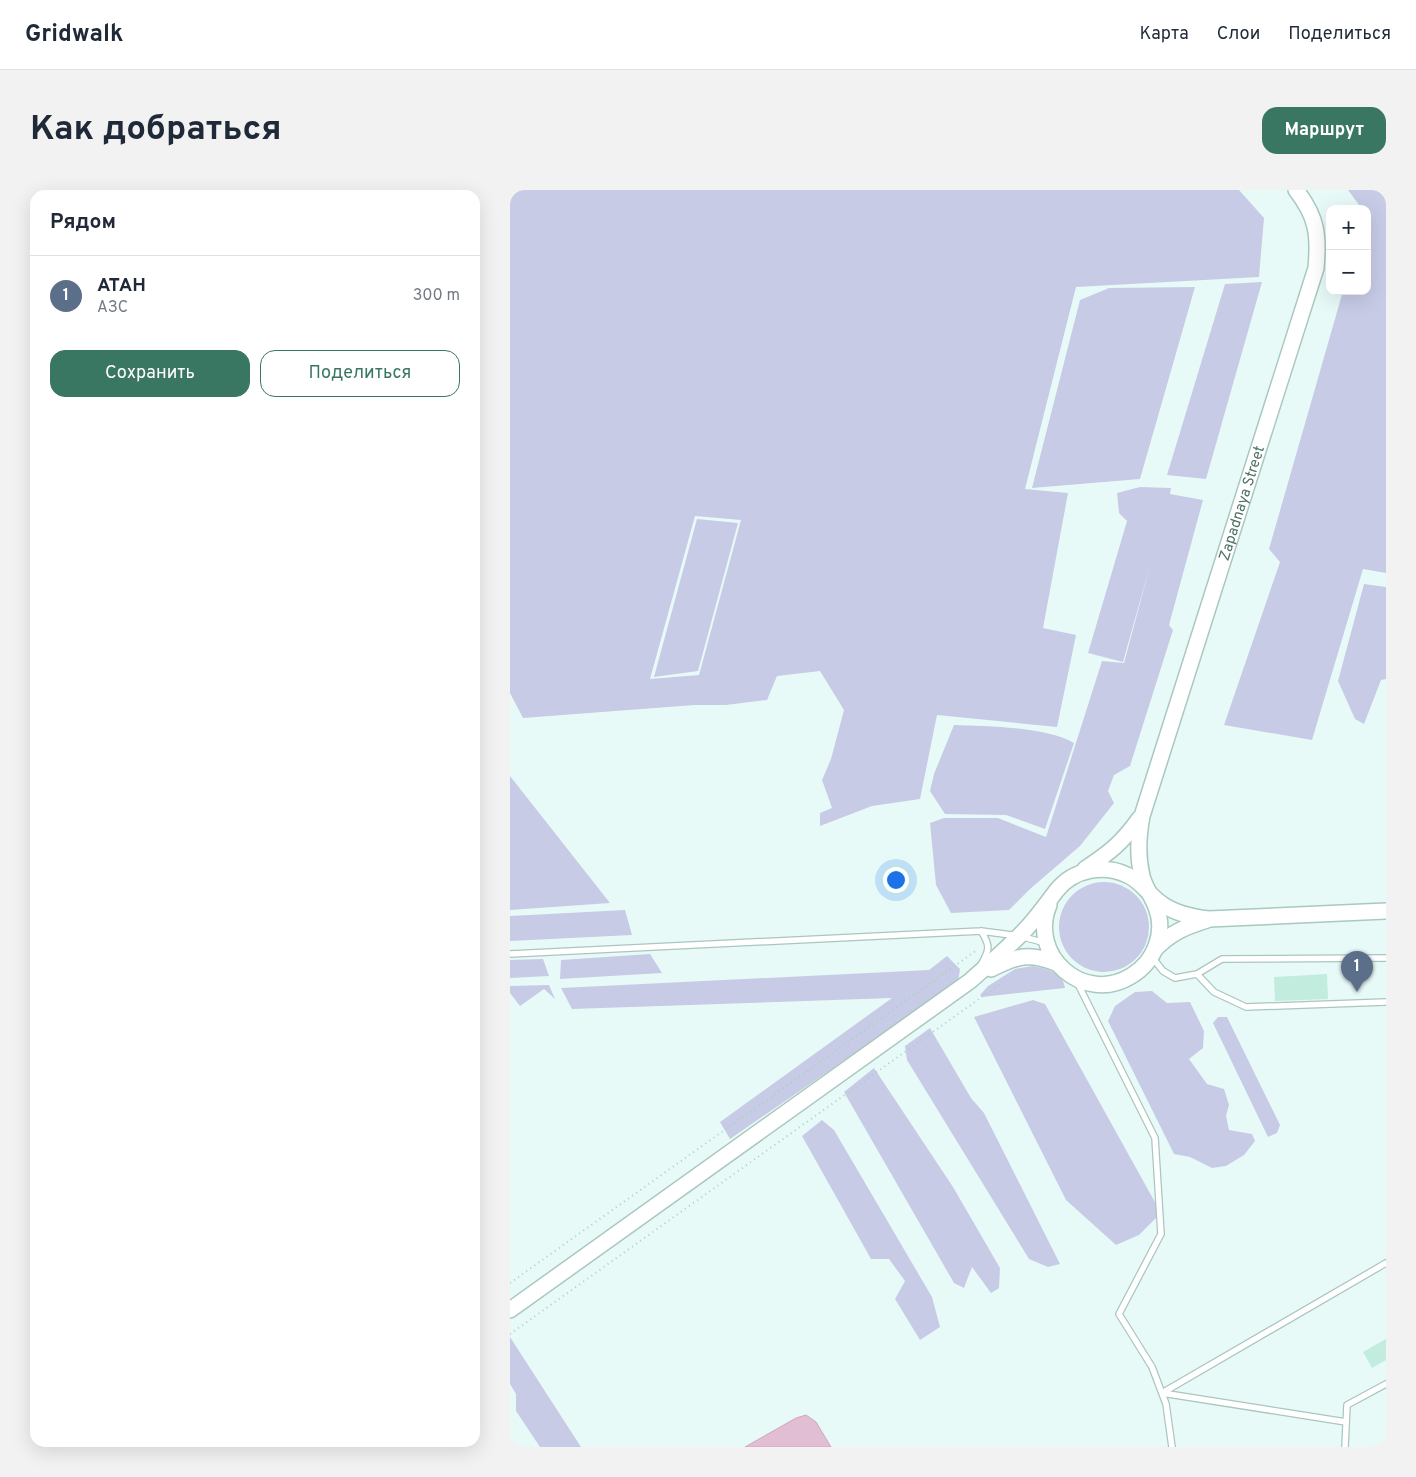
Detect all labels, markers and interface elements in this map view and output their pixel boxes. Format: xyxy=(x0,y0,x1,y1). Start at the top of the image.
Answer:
text: Gridwalk xyxy=(25,20,123,50)
text: Карта xyxy=(1139,23,1189,46)
text: Слои xyxy=(1217,23,1260,46)
text: Поделиться xyxy=(1288,23,1391,46)
button: Маршрут xyxy=(1262,107,1386,154)
text: Как добраться xyxy=(30,108,282,152)
map controls xyxy=(1326,205,1371,295)
button: + xyxy=(1326,205,1371,250)
text: Рядом xyxy=(50,209,116,236)
button: − xyxy=(1326,250,1371,295)
text: АТАН xyxy=(97,274,146,298)
text: 1 xyxy=(63,286,69,306)
text: 300 m xyxy=(413,286,460,306)
text: АЗС xyxy=(97,298,128,318)
button: Сохранить xyxy=(50,350,250,397)
button: Поделиться xyxy=(260,350,460,397)
street label: Zapadnaya Street xyxy=(1216,444,1270,564)
your location xyxy=(883,867,909,893)
pin: 1 xyxy=(1341,951,1373,992)

